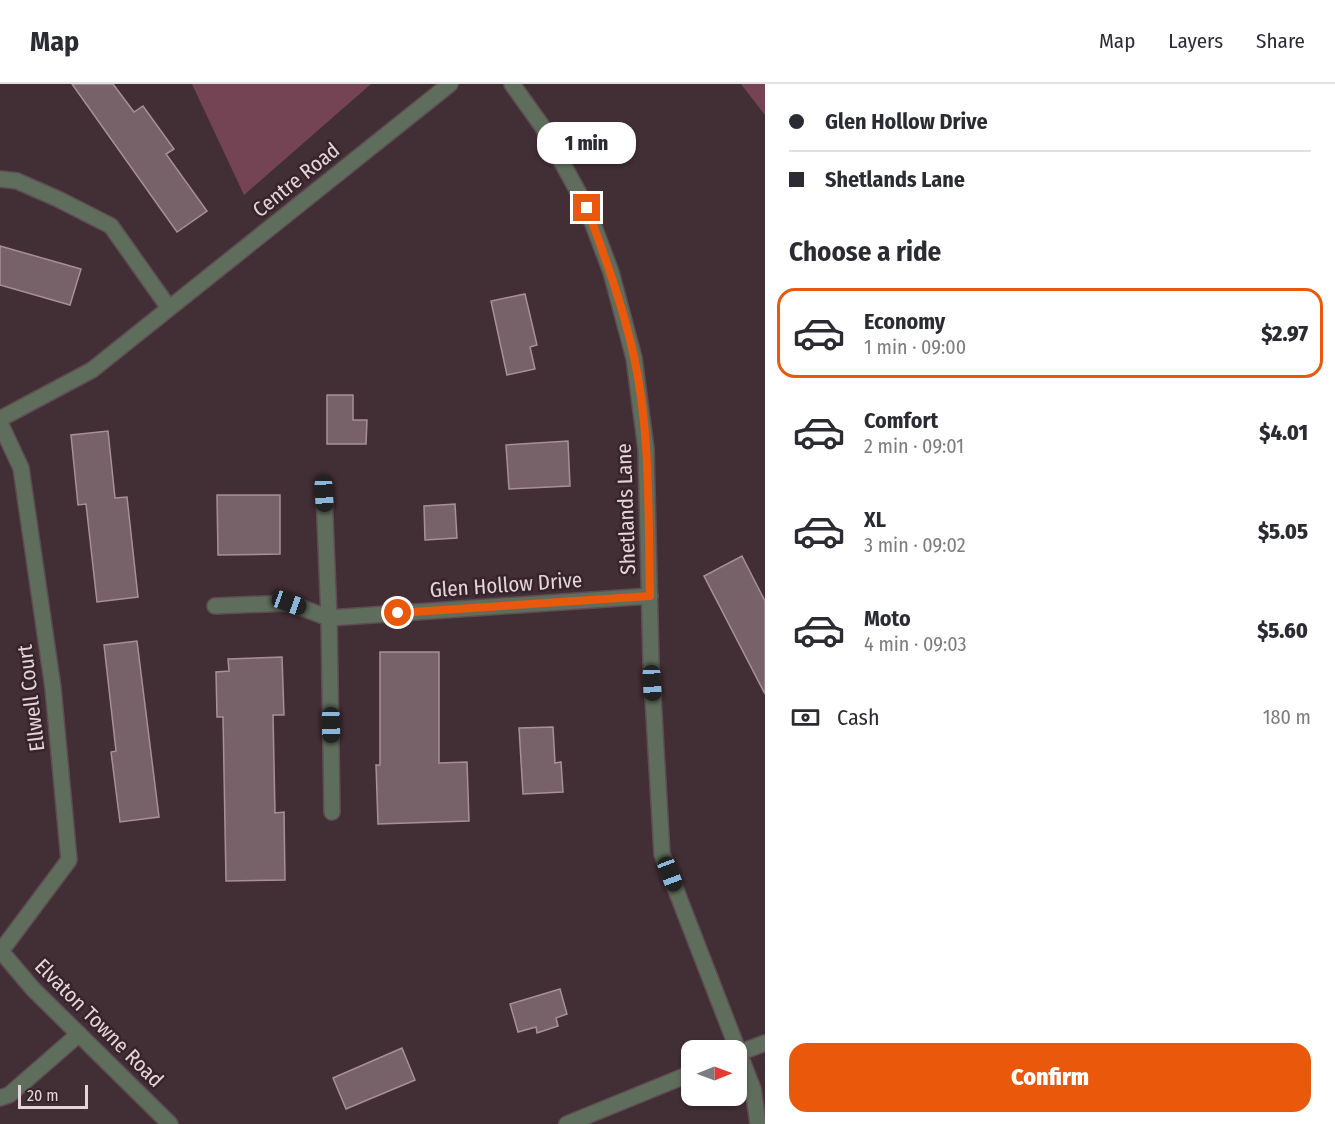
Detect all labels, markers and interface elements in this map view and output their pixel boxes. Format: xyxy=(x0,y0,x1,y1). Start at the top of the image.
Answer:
text: Map xyxy=(30,25,79,58)
text: Map xyxy=(1099,28,1135,54)
text: Layers xyxy=(1168,28,1223,54)
text: Share xyxy=(1256,28,1305,54)
text: Glen Hollow Drive xyxy=(825,108,988,135)
callout: 1 min xyxy=(538,121,636,163)
text: 1 min xyxy=(565,131,608,155)
street label: Centre Road xyxy=(247,137,345,223)
text: Shetlands Lane xyxy=(825,166,965,193)
route end xyxy=(573,194,600,221)
text: Choose a ride xyxy=(789,236,941,268)
icon: car xyxy=(792,306,846,360)
text: Economy xyxy=(864,308,945,335)
text: $2.97 xyxy=(1261,320,1308,347)
text: 1 min · 09:00 xyxy=(864,335,966,359)
icon: car xyxy=(792,405,846,459)
text: Comfort xyxy=(864,407,938,434)
text: $4.01 xyxy=(1259,419,1308,446)
text: 2 min · 09:01 xyxy=(864,434,964,458)
street label: Shetlands Lane xyxy=(611,443,641,575)
car xyxy=(314,476,334,512)
icon: car xyxy=(792,504,846,558)
text: XL xyxy=(864,506,886,533)
text: $5.05 xyxy=(1258,518,1308,545)
text: 3 min · 09:02 xyxy=(864,533,966,557)
street label: Glen Hollow Drive xyxy=(429,567,583,603)
car xyxy=(269,588,309,618)
route start xyxy=(384,599,411,626)
icon: car xyxy=(792,603,846,657)
text: Moto xyxy=(864,605,911,632)
text: $5.60 xyxy=(1257,617,1308,644)
text: 4 min · 09:03 xyxy=(864,632,966,656)
street label: Ellwell Court xyxy=(12,643,50,753)
car xyxy=(642,665,662,701)
icon: cash xyxy=(789,701,822,734)
text: Cash xyxy=(837,704,880,731)
text: 180 m xyxy=(1263,705,1311,729)
car xyxy=(322,707,340,743)
car xyxy=(655,854,685,894)
street label: Elvaton Towne Road xyxy=(29,953,169,1093)
north arrow xyxy=(681,1040,747,1106)
map controls xyxy=(681,1040,747,1106)
button: Confirm xyxy=(789,1043,1311,1112)
scale bar xyxy=(18,1082,88,1110)
text: 20 m xyxy=(27,1086,58,1105)

